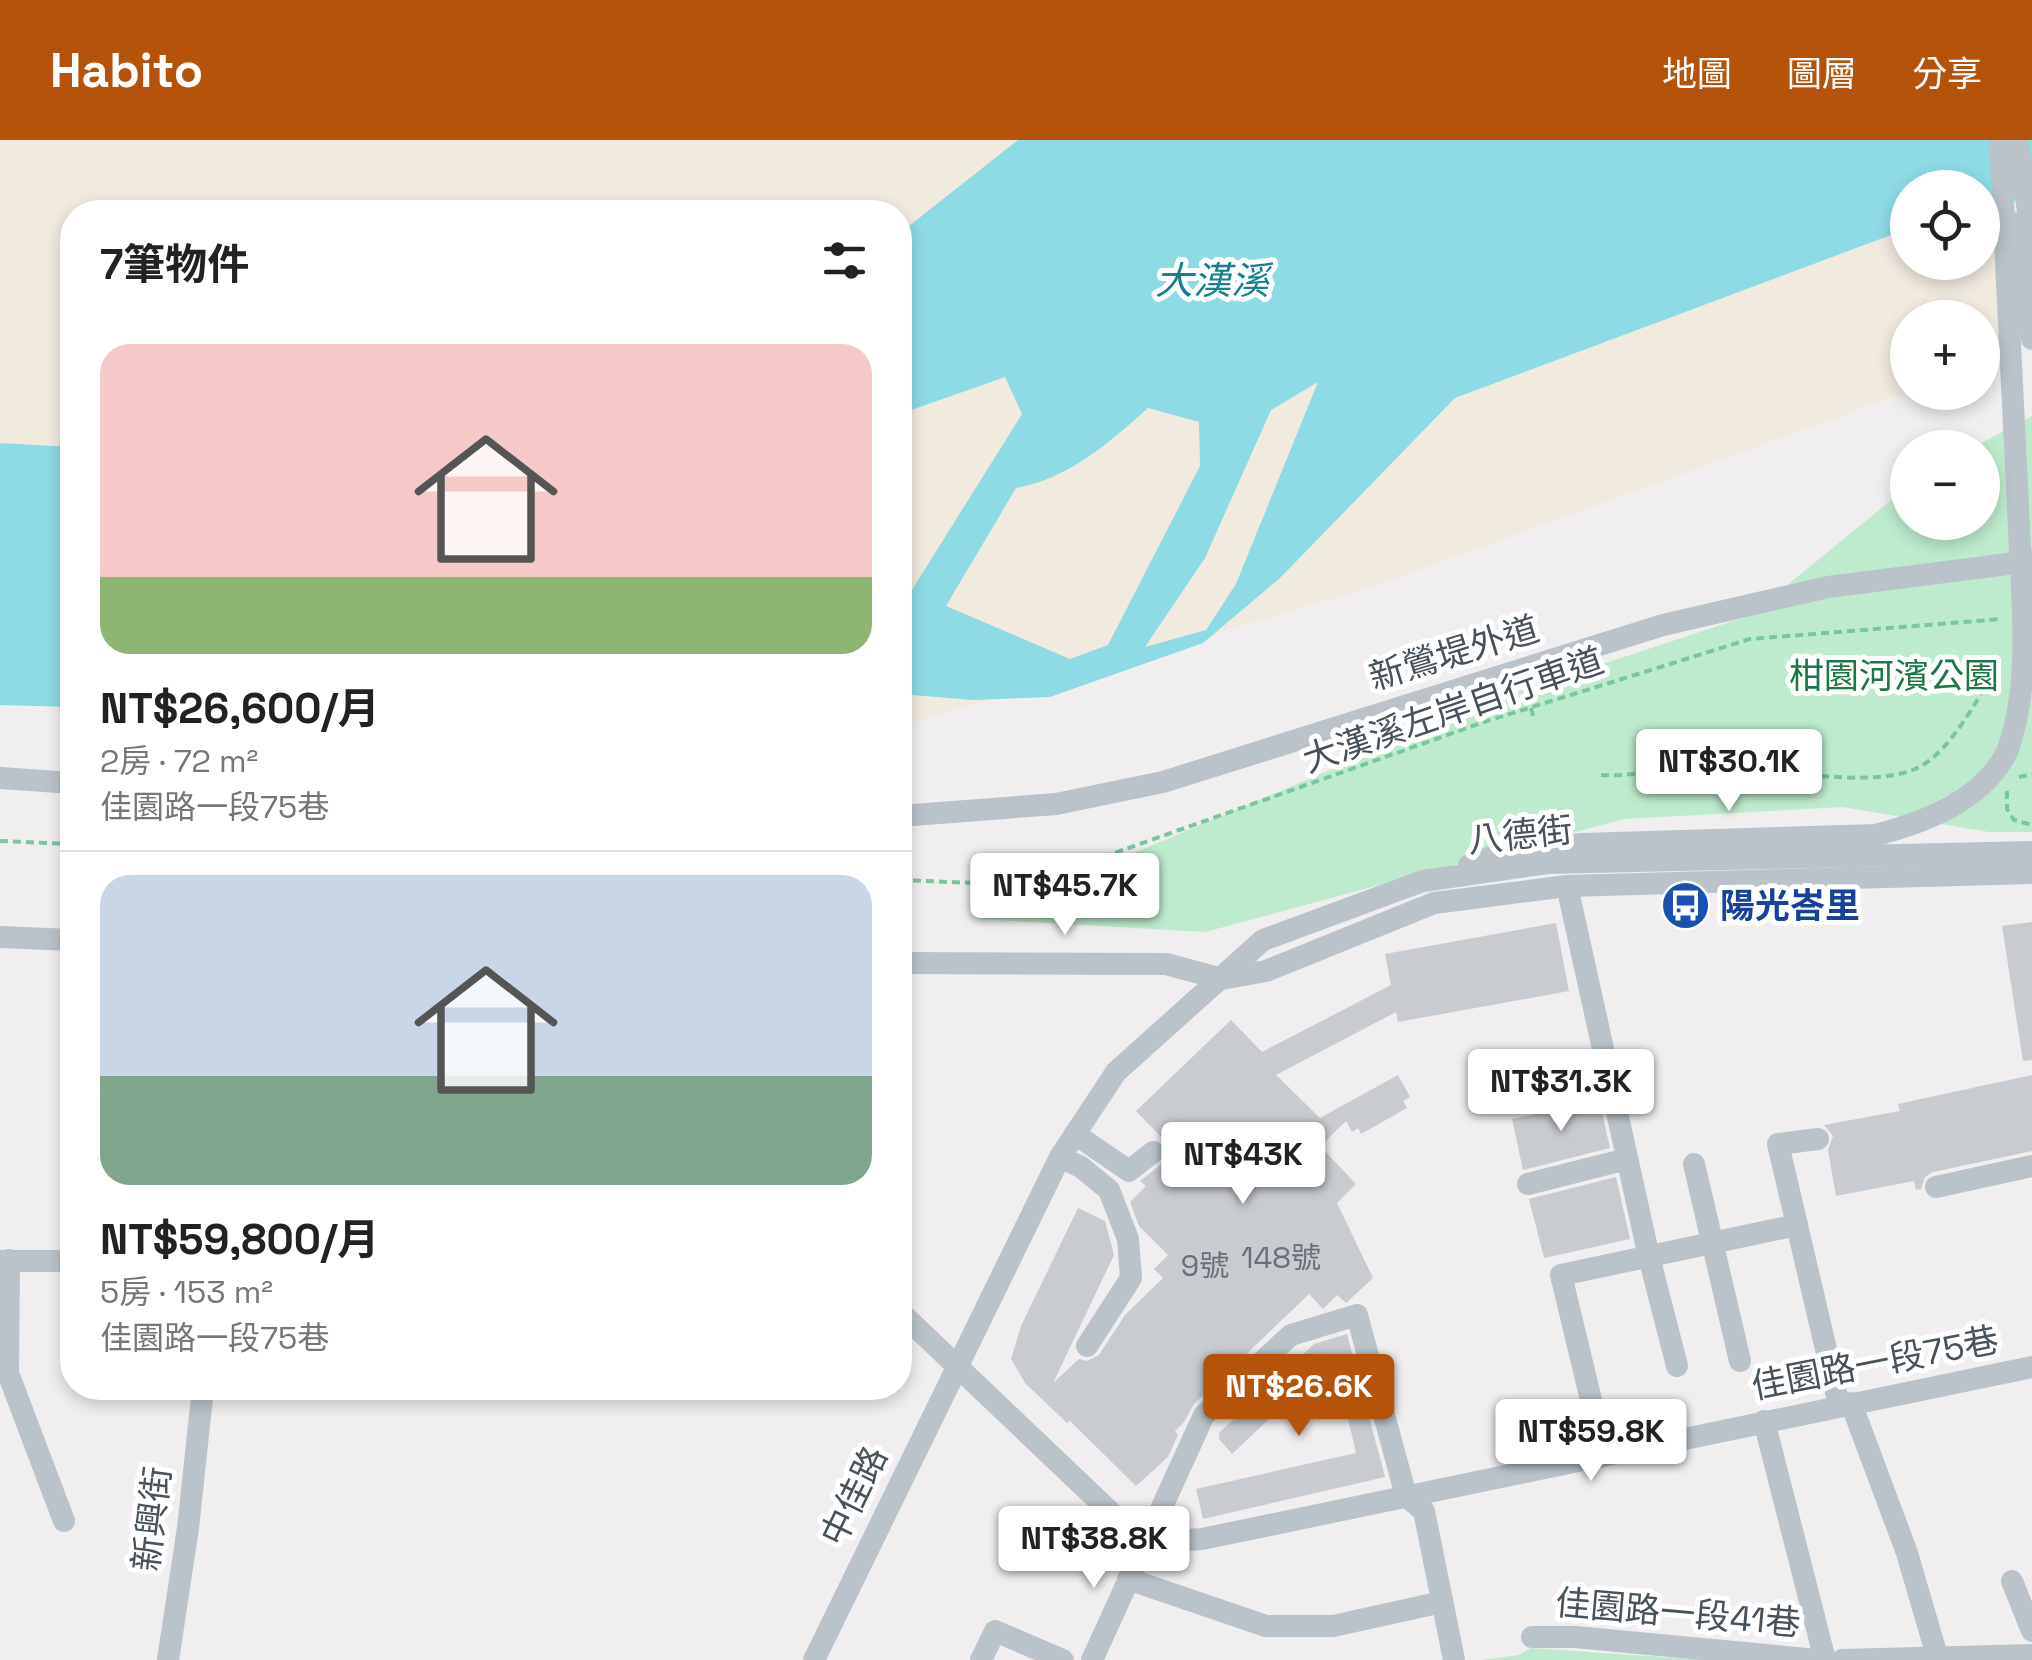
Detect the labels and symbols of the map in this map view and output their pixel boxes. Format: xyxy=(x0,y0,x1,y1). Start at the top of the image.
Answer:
water label: 大漢溪 xyxy=(1155,257,1274,305)
street label: 新鶯堤外道 xyxy=(1364,606,1544,700)
street label: 大漢溪左岸自行車道 xyxy=(1297,638,1609,782)
park label: 柑園河濱公園 xyxy=(1789,654,1999,698)
pin: NT$30.1K xyxy=(1626,729,1832,814)
street label: 八德街 xyxy=(1465,808,1575,862)
pin: NT$45.7K xyxy=(962,853,1168,938)
bus stop icon: 陽光峇里 xyxy=(1659,880,1711,932)
place label: 陽光峇里 xyxy=(1720,884,1860,928)
pin: NT$31.3K xyxy=(1458,1049,1664,1134)
pin: NT$43K xyxy=(1162,1122,1324,1207)
house number: 148號 xyxy=(1241,1238,1321,1277)
house number: 9號 xyxy=(1181,1246,1229,1285)
street label: 佳園路一段75巷 xyxy=(1748,1317,2002,1409)
pin: NT$26.6K xyxy=(1196,1354,1402,1439)
pin: NT$59.8K xyxy=(1488,1399,1694,1484)
street label: 中佳路 xyxy=(811,1439,897,1553)
street label: 新興街 xyxy=(124,1464,180,1574)
pin: NT$38.8K xyxy=(991,1506,1197,1591)
street label: 佳園路一段41巷 xyxy=(1554,1580,1802,1646)

